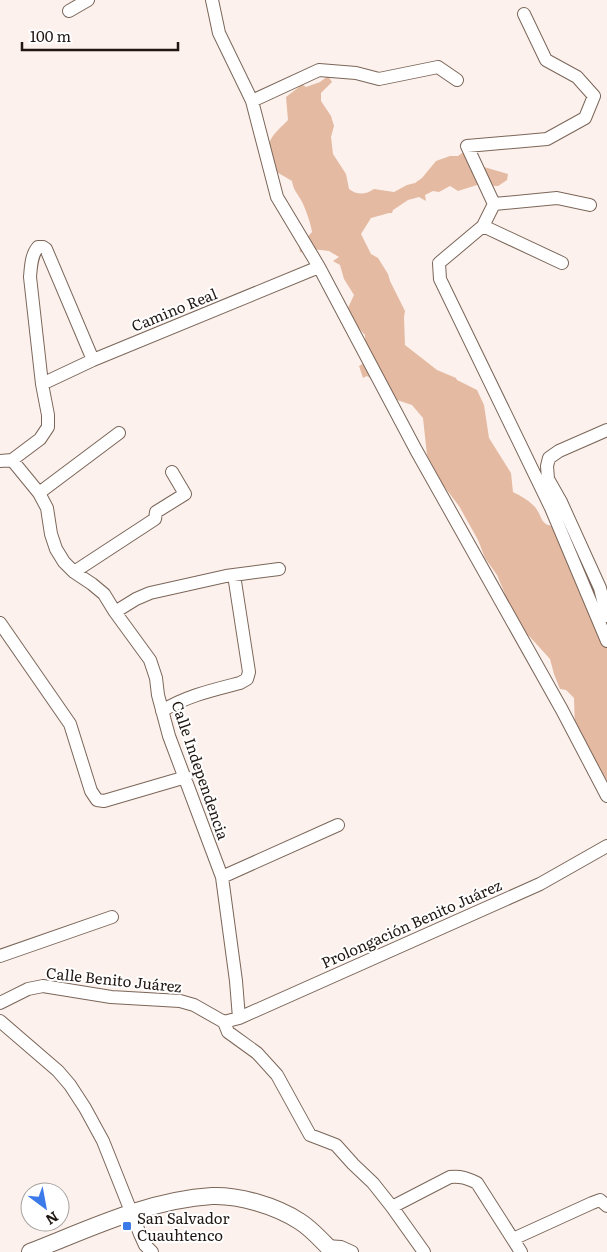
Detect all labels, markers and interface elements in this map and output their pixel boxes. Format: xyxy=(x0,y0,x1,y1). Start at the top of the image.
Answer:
scale bar xyxy=(22,20,179,52)
text: 100 m xyxy=(30,24,71,47)
street label: Camino Real xyxy=(128,281,220,337)
street label: Calle Independencia xyxy=(166,697,236,843)
street label: Prolongación Benito Juárez xyxy=(317,873,505,973)
street label: Calle Benito Juárez xyxy=(45,960,183,998)
north arrow xyxy=(20,1182,70,1232)
place label: San Salvador Cuauhtenco xyxy=(137,1206,230,1246)
text: N xyxy=(42,1207,63,1231)
marker: San Salvador Cuauhtenco xyxy=(121,1220,133,1232)

